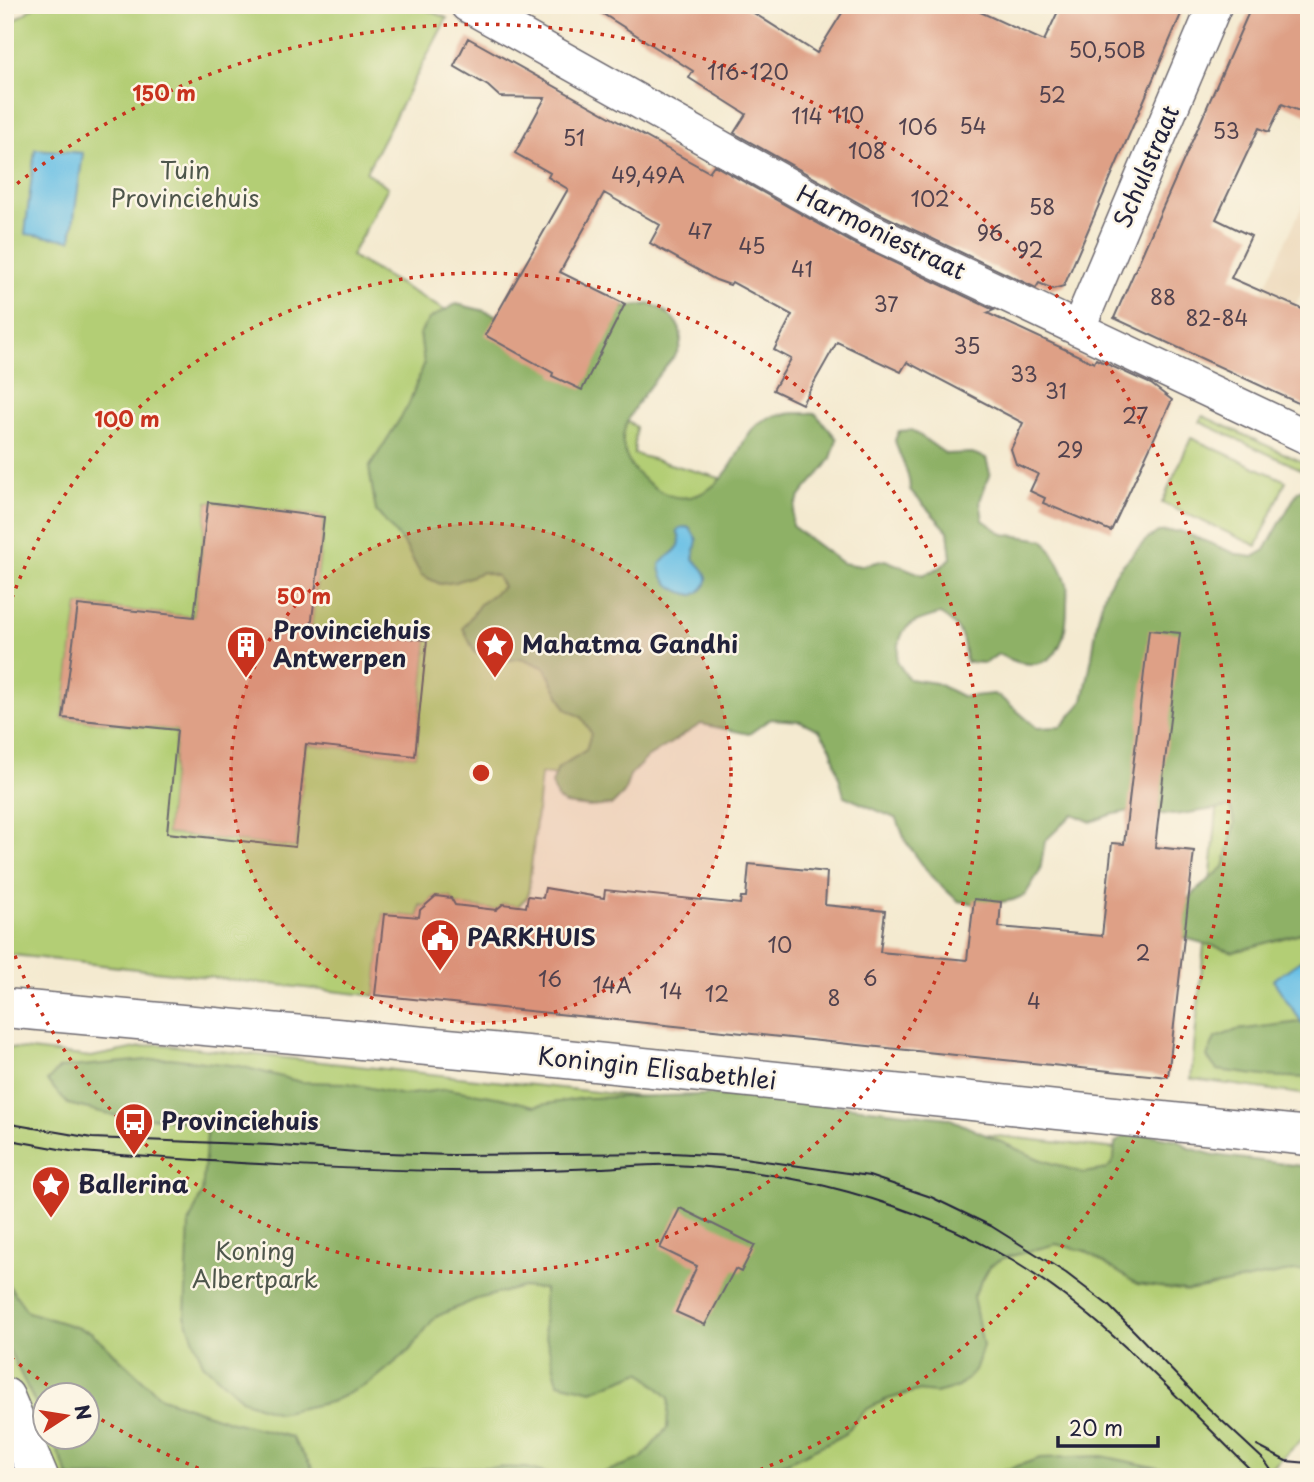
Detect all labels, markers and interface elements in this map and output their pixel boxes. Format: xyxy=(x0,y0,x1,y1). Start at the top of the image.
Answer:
house number: 50,50B xyxy=(1068,33,1146,65)
house number: 116-120 xyxy=(707,55,789,87)
text: 150 m xyxy=(132,76,196,108)
house number: 52 xyxy=(1038,78,1066,110)
house number: 110 xyxy=(832,98,864,130)
house number: 114 xyxy=(791,99,823,131)
street label: Schulstraat xyxy=(1103,99,1187,233)
house number: 54 xyxy=(959,109,987,141)
house number: 106 xyxy=(898,110,938,142)
house number: 53 xyxy=(1212,114,1240,146)
house number: 51 xyxy=(563,121,585,153)
house number: 108 xyxy=(848,134,886,166)
park label: Tuin Provinciehuis xyxy=(111,151,259,215)
house number: 49,49A xyxy=(611,158,685,190)
street label: Harmoniestraat xyxy=(791,175,973,288)
house number: 102 xyxy=(910,182,950,214)
house number: 58 xyxy=(1029,190,1055,222)
house number: 47 xyxy=(688,214,712,246)
house number: 96 xyxy=(977,216,1003,248)
house number: 45 xyxy=(739,229,765,261)
house number: 92 xyxy=(1017,233,1043,265)
house number: 41 xyxy=(791,252,813,284)
house number: 88 xyxy=(1150,280,1176,312)
house number: 37 xyxy=(874,287,898,319)
house number: 82-84 xyxy=(1185,301,1249,333)
house number: 35 xyxy=(954,329,980,361)
house number: 33 xyxy=(1010,357,1038,389)
house number: 31 xyxy=(1045,374,1067,406)
house number: 27 xyxy=(1122,399,1148,431)
text: 100 m xyxy=(94,402,160,434)
house number: 29 xyxy=(1057,433,1083,465)
text: 50 m xyxy=(277,579,331,611)
place label: Provinciehuis Antwerpen xyxy=(273,611,431,675)
building icon: Provinciehuis Antwerpen xyxy=(225,624,267,679)
place icon: Mahatma Gandhi xyxy=(474,624,516,679)
place label: Mahatma Gandhi xyxy=(522,625,738,661)
centre of rings xyxy=(469,761,493,785)
public building icon: PARKHUIS xyxy=(419,917,461,972)
place label: PARKHUIS xyxy=(467,918,596,954)
house number: 10 xyxy=(768,928,792,960)
house number: 2 xyxy=(1136,936,1150,968)
house number: 6 xyxy=(863,961,877,993)
house number: 16 xyxy=(538,962,562,994)
house number: 14A xyxy=(592,968,632,1000)
house number: 14 xyxy=(659,974,683,1006)
house number: 12 xyxy=(705,977,729,1009)
house number: 8 xyxy=(827,981,841,1013)
house number: 4 xyxy=(1027,984,1041,1016)
street label: Koningin Elisabethlei xyxy=(536,1037,778,1097)
bus stop icon: Provinciehuis xyxy=(113,1101,155,1156)
place label: Provinciehuis xyxy=(161,1102,319,1138)
place icon: Ballerina xyxy=(30,1164,72,1219)
place label: Ballerina xyxy=(78,1165,189,1201)
park label: Koning Albertpark xyxy=(192,1232,318,1296)
north arrow xyxy=(32,1380,102,1450)
text: N xyxy=(68,1402,99,1423)
scale bar xyxy=(1058,1405,1158,1449)
text: 20 m xyxy=(1069,1411,1123,1443)

